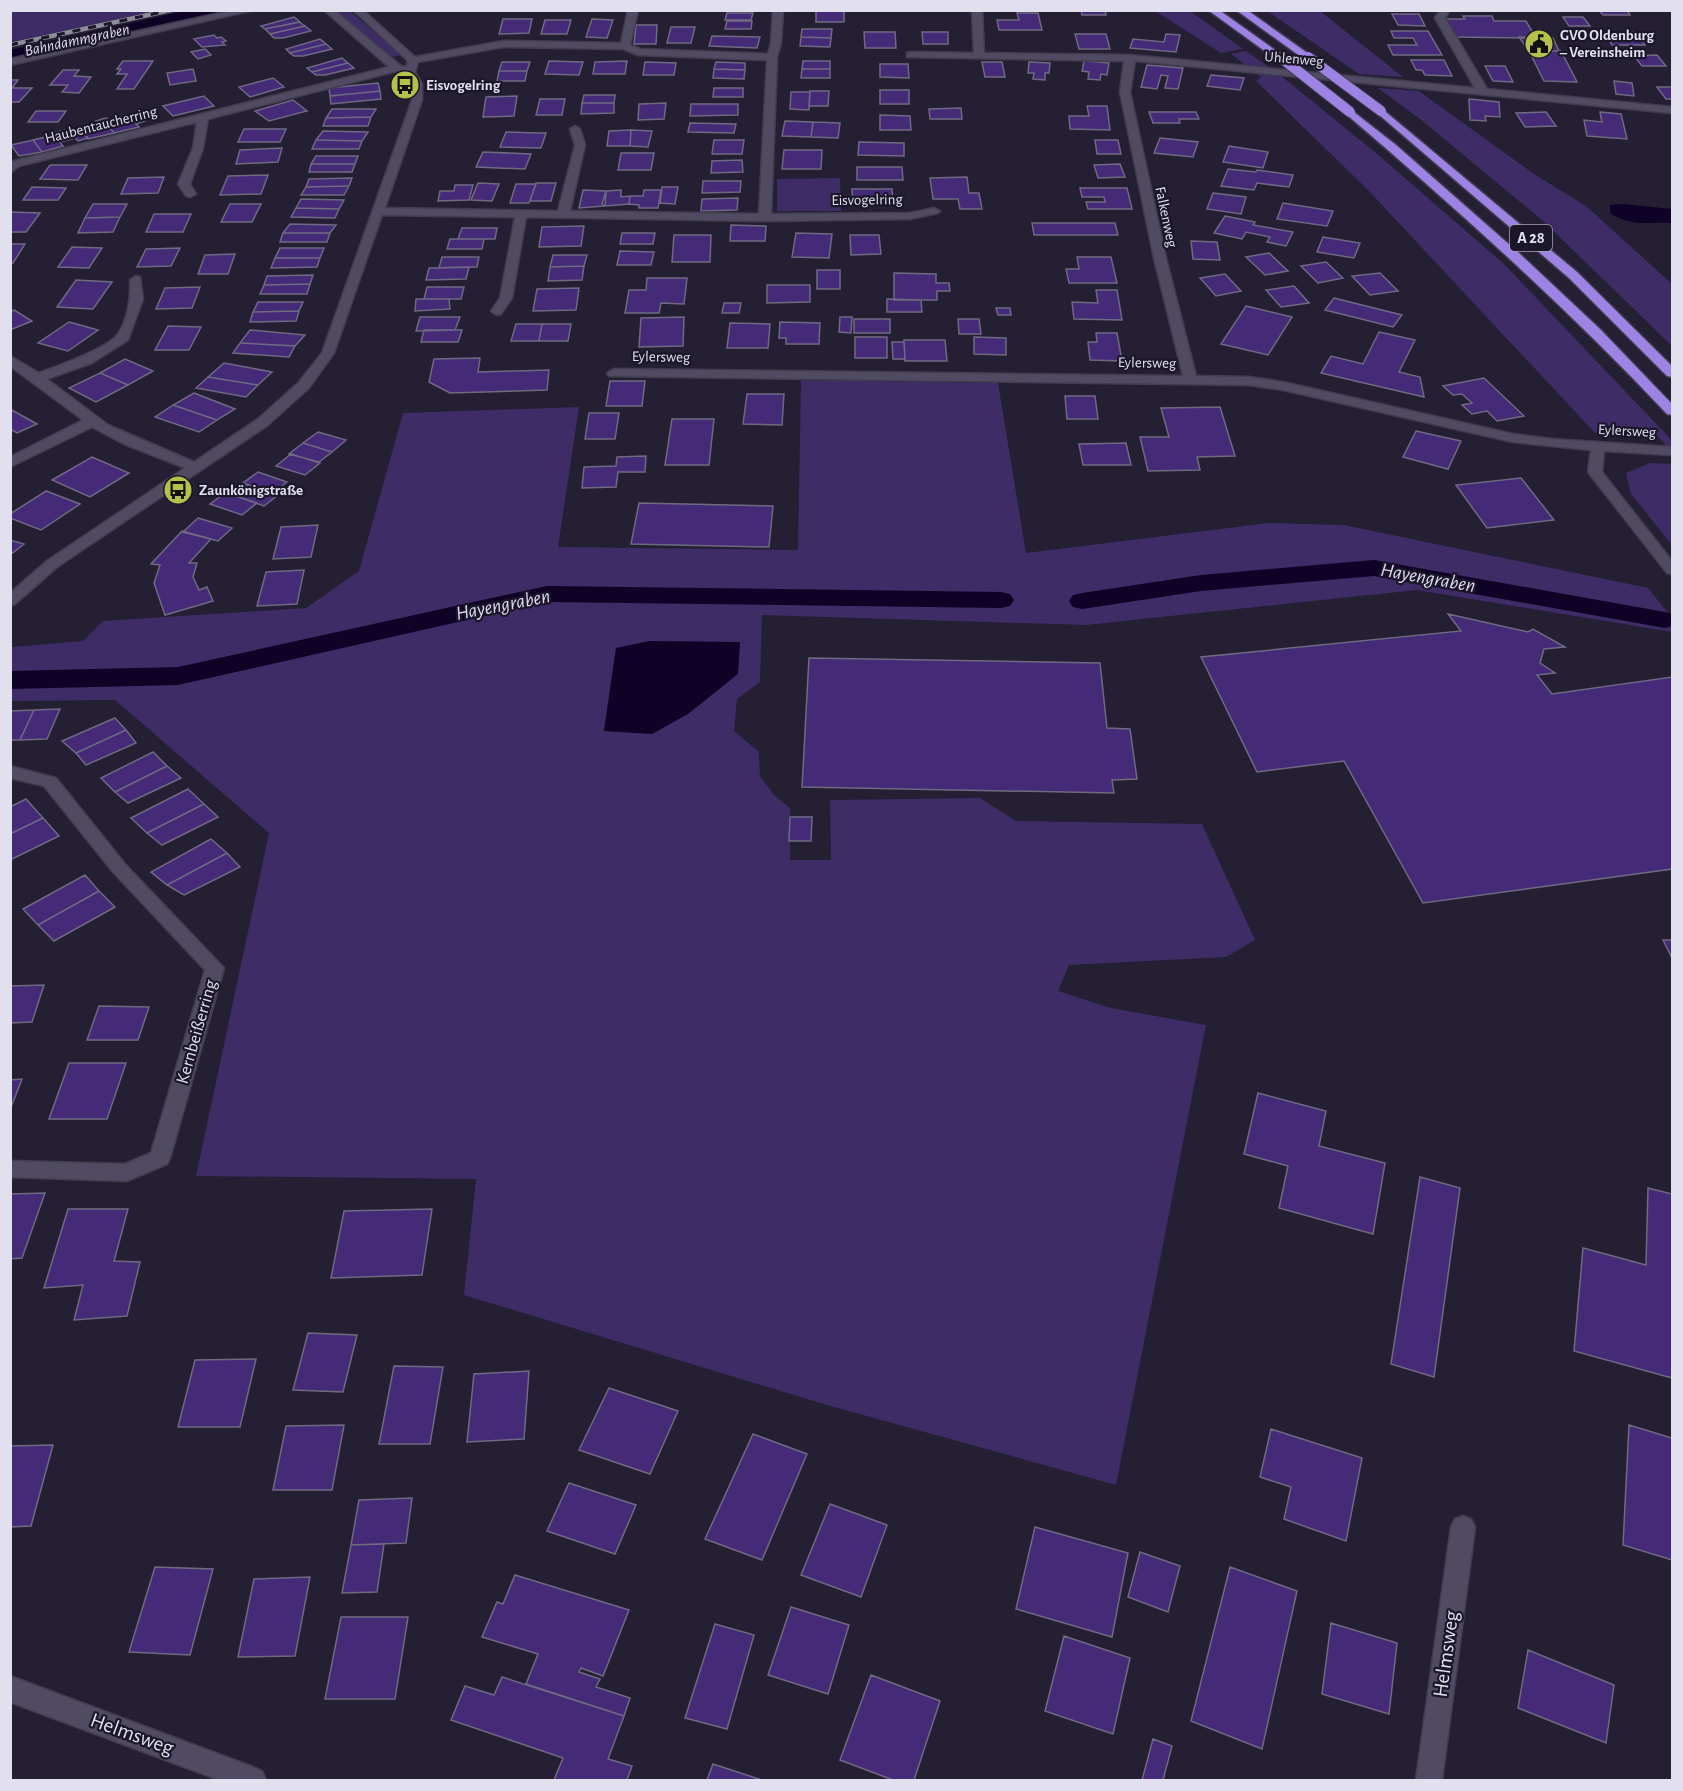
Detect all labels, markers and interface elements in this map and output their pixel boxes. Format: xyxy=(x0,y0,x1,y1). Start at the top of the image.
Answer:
water label: Bahndammgraben xyxy=(23,21,131,59)
public building icon: GVO Oldenburg – Vereinsheim xyxy=(1523,28,1555,60)
place label: GVO Oldenburg – Vereinsheim xyxy=(1559,28,1655,60)
street label: Uhlenweg xyxy=(1264,49,1325,69)
bus stop icon: Eisvogelring xyxy=(389,69,421,101)
place label: Eisvogelring xyxy=(426,78,501,93)
street label: Haubentaucherring xyxy=(43,104,159,146)
street label: Falkenweg xyxy=(1152,185,1180,249)
street label: Eisvogelring xyxy=(831,192,903,208)
road number: A 28 xyxy=(1510,225,1552,251)
street label: Eylersweg xyxy=(632,349,691,365)
street label: Eylersweg xyxy=(1118,355,1177,371)
street label: Eylersweg xyxy=(1598,422,1657,440)
bus stop icon: Zaunkönigstraße xyxy=(162,474,194,506)
place label: Zaunkönigstraße xyxy=(199,483,303,498)
water label: Hayengraben xyxy=(1379,560,1477,596)
water label: Hayengraben xyxy=(454,586,552,624)
street label: Kernbeißerring xyxy=(174,978,220,1086)
street label: Helmsweg xyxy=(1430,1609,1463,1699)
street label: Helmsweg xyxy=(88,1709,177,1759)

